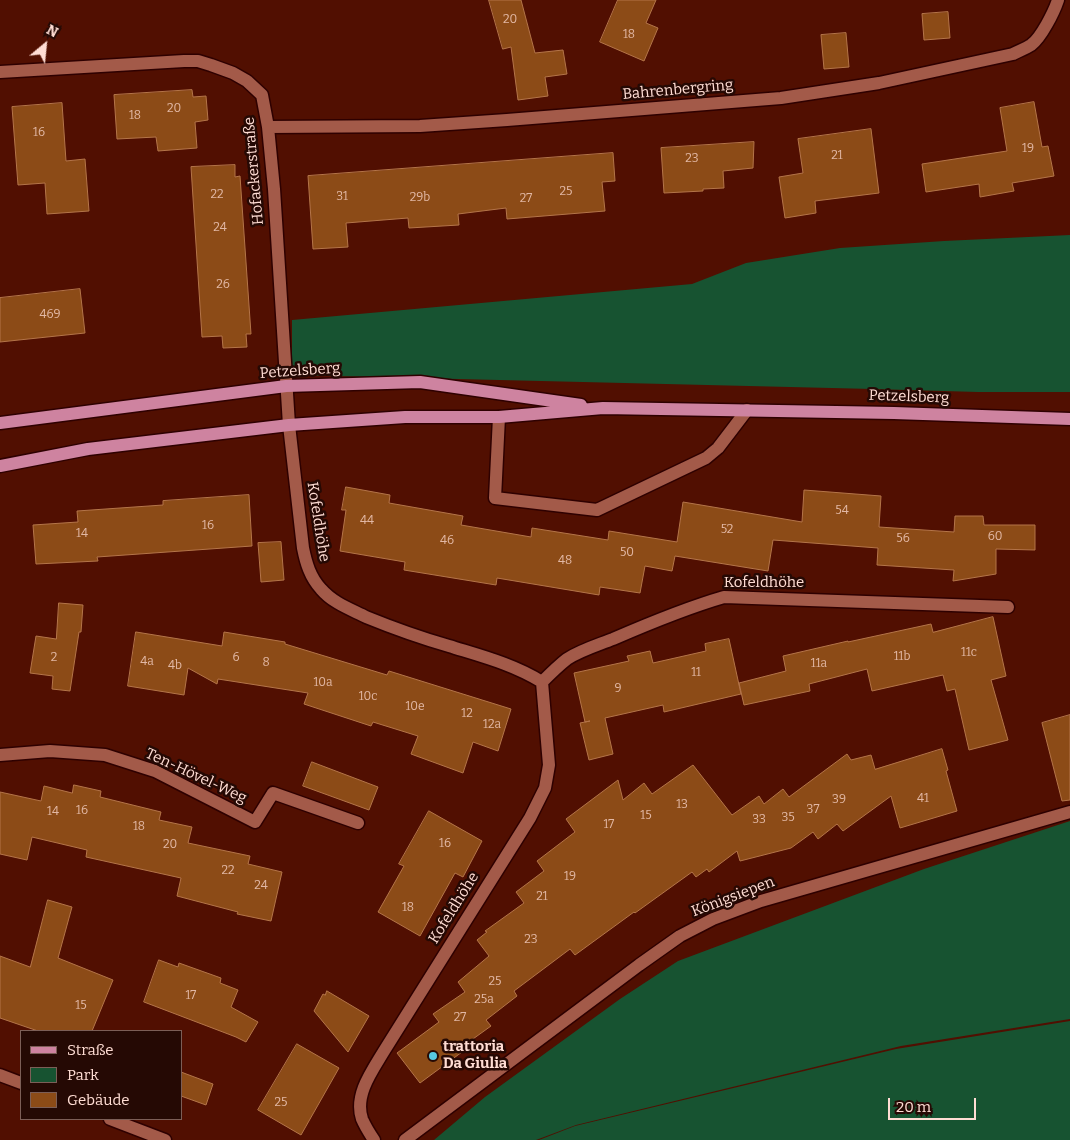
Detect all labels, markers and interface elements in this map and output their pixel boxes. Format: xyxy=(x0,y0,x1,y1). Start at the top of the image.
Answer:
house number: 20 xyxy=(503,13,517,27)
north arrow xyxy=(20,20,70,70)
text: N xyxy=(44,21,61,41)
house number: 18 xyxy=(623,28,635,42)
street label: Bahrenbergring xyxy=(622,76,734,104)
house number: 20 xyxy=(167,102,181,116)
house number: 18 xyxy=(129,109,141,123)
street label: Hofackerstraße xyxy=(240,116,268,226)
house number: 16 xyxy=(33,126,45,140)
house number: 19 xyxy=(1022,142,1034,156)
house number: 21 xyxy=(831,149,843,163)
house number: 23 xyxy=(685,152,699,166)
house number: 25 xyxy=(560,185,572,199)
house number: 22 xyxy=(210,188,224,202)
house number: 31 xyxy=(336,190,348,204)
house number: 29b xyxy=(410,191,430,205)
house number: 27 xyxy=(520,192,532,206)
house number: 24 xyxy=(213,221,227,235)
house number: 26 xyxy=(216,278,230,292)
house number: 469 xyxy=(39,308,61,322)
street label: Petzelsberg xyxy=(259,359,341,383)
street label: Petzelsberg xyxy=(868,387,950,407)
street label: Kofeldhöhe xyxy=(303,481,333,563)
house number: 54 xyxy=(835,504,849,518)
house number: 44 xyxy=(360,514,374,528)
house number: 16 xyxy=(202,519,214,533)
house number: 52 xyxy=(721,523,733,537)
house number: 14 xyxy=(76,527,88,541)
house number: 60 xyxy=(988,530,1002,544)
house number: 56 xyxy=(896,532,910,546)
house number: 46 xyxy=(440,534,454,548)
house number: 50 xyxy=(620,546,634,560)
house number: 48 xyxy=(558,554,572,568)
street label: Kofeldhöhe xyxy=(724,574,804,592)
house number: 11c xyxy=(961,646,977,660)
house number: 11b xyxy=(894,650,910,664)
house number: 2 xyxy=(51,651,57,665)
house number: 6 xyxy=(232,651,240,665)
house number: 4a xyxy=(140,655,154,669)
house number: 8 xyxy=(262,656,270,670)
house number: 11a xyxy=(811,657,827,671)
house number: 4b xyxy=(168,659,182,673)
house number: 11 xyxy=(691,666,701,680)
house number: 10a xyxy=(313,676,333,690)
house number: 9 xyxy=(614,682,622,696)
house number: 10c xyxy=(359,690,377,704)
house number: 10e xyxy=(405,700,425,714)
house number: 12 xyxy=(461,707,473,721)
house number: 12a xyxy=(483,718,501,732)
street label: Ten-Hövel-Weg xyxy=(143,745,249,807)
house number: 41 xyxy=(917,792,929,806)
house number: 39 xyxy=(832,793,846,807)
house number: 13 xyxy=(676,798,688,812)
house number: 37 xyxy=(807,803,819,817)
house number: 16 xyxy=(76,804,88,818)
house number: 14 xyxy=(47,805,59,819)
house number: 15 xyxy=(640,809,652,823)
house number: 35 xyxy=(781,811,795,825)
house number: 33 xyxy=(752,813,766,827)
house number: 17 xyxy=(604,818,614,832)
house number: 18 xyxy=(133,820,145,834)
house number: 16 xyxy=(439,837,451,851)
house number: 20 xyxy=(163,838,177,852)
house number: 22 xyxy=(221,864,235,878)
street label: Kofeldhöhe xyxy=(425,869,483,947)
house number: 19 xyxy=(564,870,576,884)
street label: Königsiepen xyxy=(689,873,777,921)
house number: 24 xyxy=(254,879,268,893)
house number: 21 xyxy=(536,890,548,904)
house number: 18 xyxy=(402,901,414,915)
house number: 23 xyxy=(524,933,538,947)
house number: 25 xyxy=(489,975,501,989)
house number: 17 xyxy=(186,989,196,1003)
house number: 25a xyxy=(474,993,494,1007)
house number: 15 xyxy=(75,999,87,1013)
house number: 27 xyxy=(454,1011,466,1025)
legend xyxy=(20,1030,182,1120)
place label: trattoria Da Giulia xyxy=(443,1038,507,1073)
text: Straße xyxy=(67,1041,113,1059)
marker: trattoria Da Giulia xyxy=(427,1050,439,1062)
text: Park xyxy=(67,1066,99,1084)
scale bar xyxy=(890,1088,978,1120)
text: Gebäude xyxy=(67,1091,130,1109)
house number: 25 xyxy=(275,1096,287,1110)
text: 20 m xyxy=(896,1098,931,1116)

